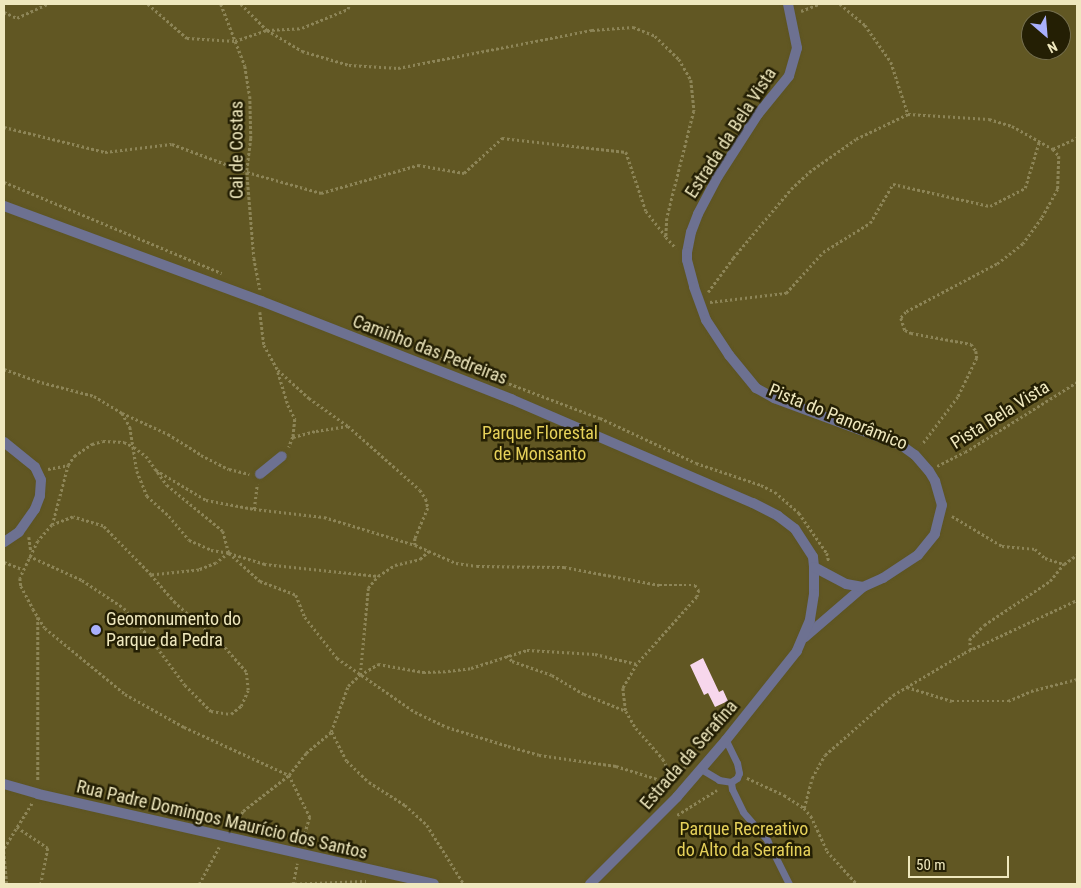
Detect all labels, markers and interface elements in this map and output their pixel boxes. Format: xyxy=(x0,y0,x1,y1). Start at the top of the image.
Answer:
north arrow xyxy=(1021,10,1071,60)
text: N xyxy=(1045,38,1060,57)
street label: Estrada da Bela Vista xyxy=(681,64,781,202)
street label: Cai de Costas xyxy=(226,101,248,199)
street label: Caminho das Pedreiras xyxy=(350,311,510,389)
street label: Pista Bela Vista xyxy=(947,376,1053,454)
street label: Pista do Panorâmico xyxy=(766,379,910,455)
park label: Parque Florestal de Monsanto xyxy=(482,423,598,466)
place label: Geomonumento do Parque da Pedra xyxy=(106,609,241,652)
marker: Geomonumento do Parque da Pedra xyxy=(90,624,102,636)
street label: Estrada da Serafina xyxy=(636,696,742,814)
street label: Rua Padre Domingos Maurício dos Santos xyxy=(74,776,370,864)
park label: Parque Recreativo do Alto da Serafina xyxy=(677,819,811,862)
scale bar xyxy=(911,846,1012,878)
text: 50 m xyxy=(916,856,946,874)

